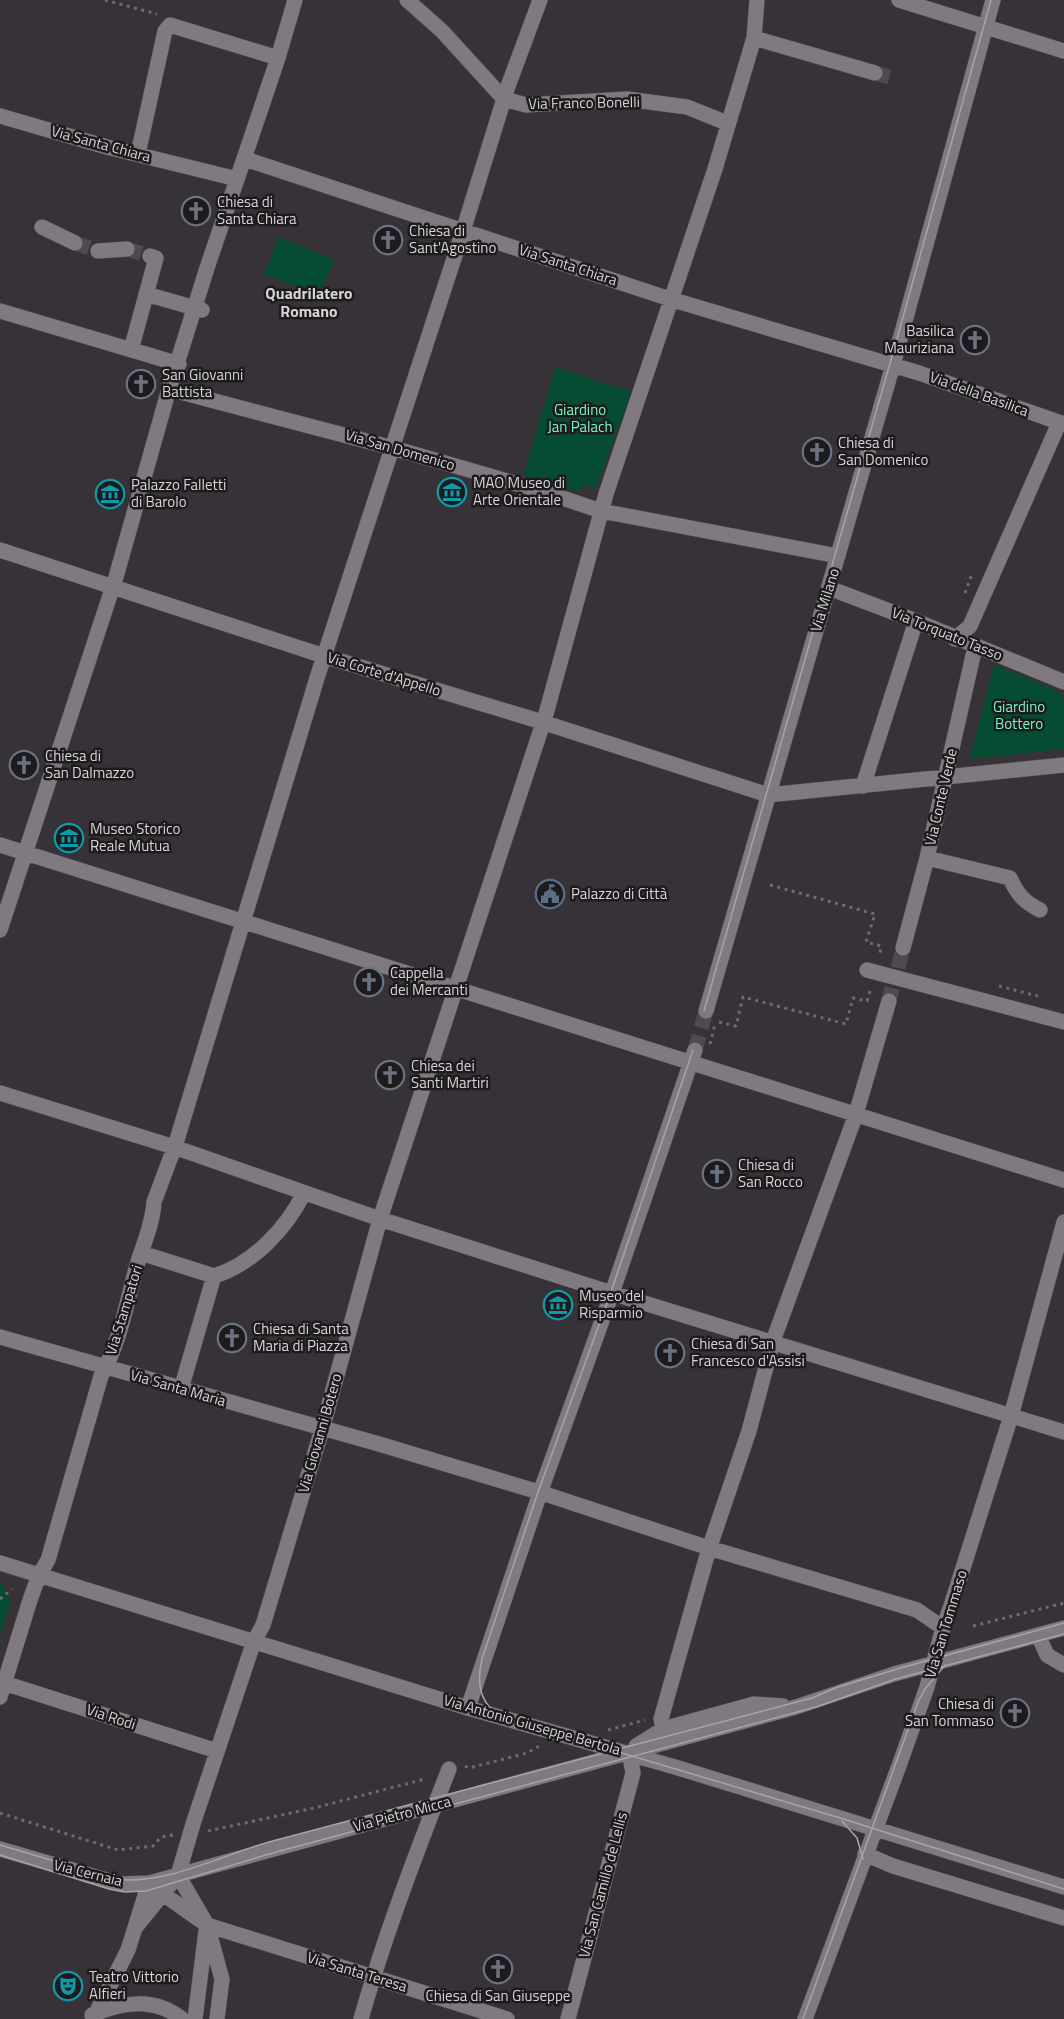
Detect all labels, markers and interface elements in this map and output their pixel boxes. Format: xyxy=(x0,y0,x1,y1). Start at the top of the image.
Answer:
street label: Via Franco Bonelli xyxy=(528,90,640,115)
street label: Via Santa Chiara xyxy=(49,119,154,168)
place label: Chiesa di Santa Chiara xyxy=(217,190,297,230)
church icon: Chiesa di Santa Chiara xyxy=(180,195,212,227)
place label: Chiesa di Sant'Agostino xyxy=(409,219,496,259)
church icon: Chiesa di Sant'Agostino xyxy=(372,224,404,256)
street label: Via Santa Chiara xyxy=(516,238,621,291)
district label: Quadrilatero Romano xyxy=(265,281,353,323)
place label: Basilica Mauriziana xyxy=(884,319,954,359)
church icon: Basilica Mauriziana xyxy=(959,324,991,356)
place label: San Giovanni Battista xyxy=(162,363,243,403)
street label: Via della Basilica xyxy=(926,365,1032,422)
church icon: San Giovanni Battista xyxy=(125,368,157,400)
park label: Giardino Jan Palach xyxy=(547,398,613,438)
street label: Via San Domenico xyxy=(343,423,458,476)
place label: Chiesa di San Domenico xyxy=(838,431,929,471)
church icon: Chiesa di San Domenico xyxy=(801,436,833,468)
place label: MAO Museo di Arte Orientale xyxy=(473,471,565,511)
place label: Palazzo Falletti di Barolo xyxy=(131,473,226,513)
museum icon: MAO Museo di Arte Orientale xyxy=(436,476,468,508)
museum icon: Palazzo Falletti di Barolo xyxy=(94,478,126,510)
street label: Via Milano xyxy=(804,565,845,635)
street label: Via Torquato Tasso xyxy=(888,601,1006,666)
street label: Via Corte d'Appello xyxy=(325,645,444,702)
park label: Giardino Bottero xyxy=(993,695,1045,735)
place label: Chiesa di San Dalmazzo xyxy=(45,744,134,784)
street label: Via Conte Verde xyxy=(918,746,963,848)
church icon: Chiesa di San Dalmazzo xyxy=(8,749,40,781)
place label: Museo Storico Reale Mutua xyxy=(90,817,180,857)
museum icon: Museo Storico Reale Mutua xyxy=(53,822,85,854)
public building icon: Palazzo di Città xyxy=(534,878,566,910)
place label: Palazzo di Città xyxy=(571,882,668,905)
place label: Cappella dei Mercanti xyxy=(390,961,468,1001)
church icon: Cappella dei Mercanti xyxy=(353,966,385,998)
place label: Chiesa dei Santi Martiri xyxy=(411,1054,489,1094)
church icon: Chiesa dei Santi Martiri xyxy=(374,1059,406,1091)
place label: Chiesa di San Rocco xyxy=(738,1153,803,1193)
church icon: Chiesa di San Rocco xyxy=(701,1158,733,1190)
street label: Via Stampatori xyxy=(99,1262,148,1358)
place label: Museo del Risparmio xyxy=(579,1284,644,1324)
museum icon: Museo del Risparmio xyxy=(542,1289,574,1321)
place label: Chiesa di Santa Maria di Piazza xyxy=(253,1317,349,1357)
church icon: Chiesa di Santa Maria di Piazza xyxy=(216,1322,248,1354)
place label: Chiesa di San Francesco d'Assisi xyxy=(691,1332,805,1372)
church icon: Chiesa di San Francesco d'Assisi xyxy=(654,1337,686,1369)
street label: Via Santa Maria xyxy=(128,1363,229,1412)
street label: Via Giovanni Botero xyxy=(291,1370,348,1495)
street label: Via San Tommaso xyxy=(918,1567,973,1681)
street label: Via Antonio Giuseppe Bertola xyxy=(441,1688,624,1761)
place label: Chiesa di San Tommaso xyxy=(905,1692,994,1732)
church icon: Chiesa di San Tommaso xyxy=(999,1697,1031,1729)
street label: Via Rodi xyxy=(83,1698,139,1735)
street label: Via Pietro Micca xyxy=(350,1789,454,1838)
street label: Via San Camillo de Lellis xyxy=(572,1809,633,1960)
street label: Via Cernaia xyxy=(51,1853,125,1892)
street label: Via Santa Teresa xyxy=(304,1945,411,1998)
church icon: Chiesa di San Giuseppe xyxy=(482,1953,514,1985)
place label: Teatro Vittorio Alfieri xyxy=(89,1965,179,2005)
theatre icon: Teatro Vittorio Alfieri xyxy=(52,1970,84,2002)
place label: Chiesa di San Giuseppe xyxy=(426,1984,570,2007)

